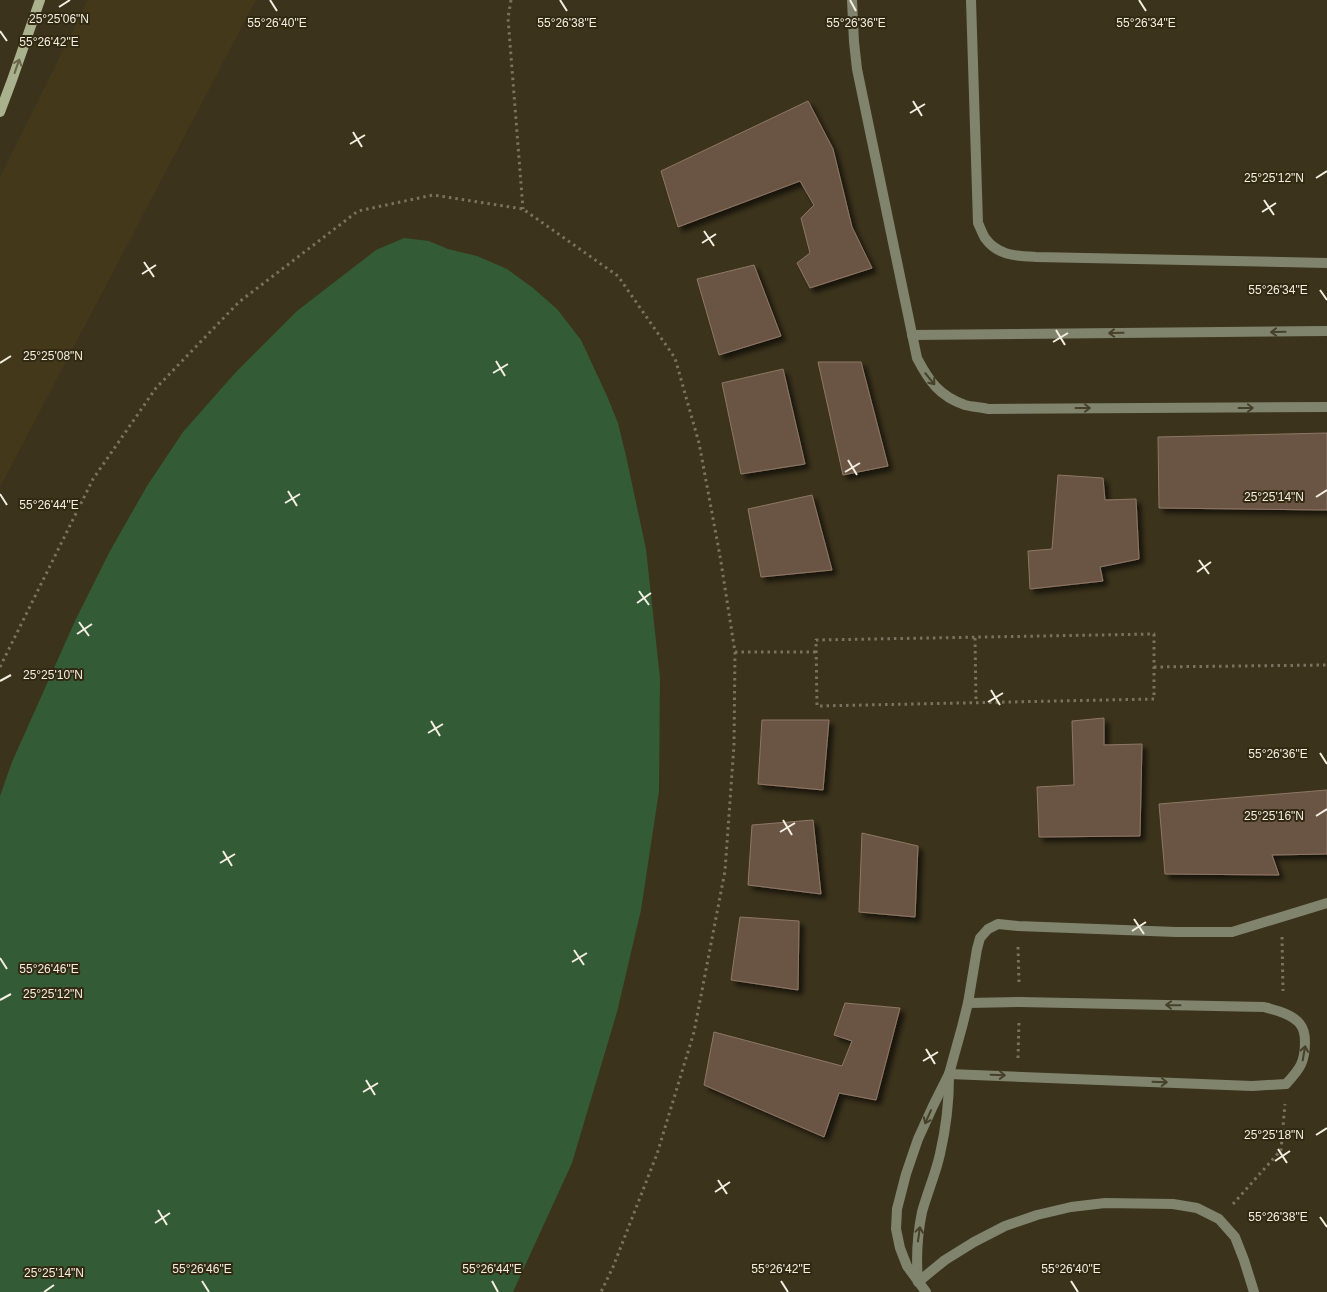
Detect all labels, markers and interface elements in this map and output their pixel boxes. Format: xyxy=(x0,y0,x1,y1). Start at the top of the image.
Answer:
text: 25°25'06"N xyxy=(29,12,89,26)
text: 55°26'40"E xyxy=(247,16,307,30)
text: 55°26'38"E xyxy=(537,16,597,30)
text: 55°26'36"E xyxy=(826,16,886,30)
text: 55°26'34"E xyxy=(1116,16,1176,30)
text: 55°26'42"E xyxy=(19,35,79,49)
one-way arrow xyxy=(13,59,22,74)
text: 25°25'12"N xyxy=(1244,171,1304,185)
text: 55°26'34"E xyxy=(1248,283,1308,297)
one-way arrow xyxy=(1271,327,1287,337)
one-way arrow xyxy=(1108,328,1124,338)
text: 25°25'08"N xyxy=(23,349,83,363)
one-way arrow xyxy=(925,373,936,386)
one-way arrow xyxy=(1074,403,1091,413)
one-way arrow xyxy=(1237,403,1253,413)
text: 25°25'14"N xyxy=(1244,490,1304,504)
text: 55°26'44"E xyxy=(19,498,79,512)
text: 25°25'10"N xyxy=(23,668,83,682)
text: 55°26'36"E xyxy=(1248,747,1308,761)
text: 25°25'16"N xyxy=(1244,809,1304,823)
text: 55°26'46"E xyxy=(19,962,79,976)
text: 25°25'12"N xyxy=(23,987,83,1001)
one-way arrow xyxy=(1165,1001,1181,1010)
one-way arrow xyxy=(1299,1046,1309,1062)
one-way arrow xyxy=(990,1070,1006,1080)
one-way arrow xyxy=(1152,1077,1168,1087)
one-way arrow xyxy=(922,1109,932,1124)
text: 25°25'18"N xyxy=(1244,1128,1304,1142)
text: 55°26'38"E xyxy=(1248,1210,1308,1224)
one-way arrow xyxy=(914,1226,924,1242)
text: 55°26'46"E xyxy=(172,1262,232,1276)
text: 55°26'44"E xyxy=(462,1262,522,1276)
text: 55°26'42"E xyxy=(751,1262,811,1276)
text: 55°26'40"E xyxy=(1041,1262,1101,1276)
text: 25°25'14"N xyxy=(24,1266,84,1280)

